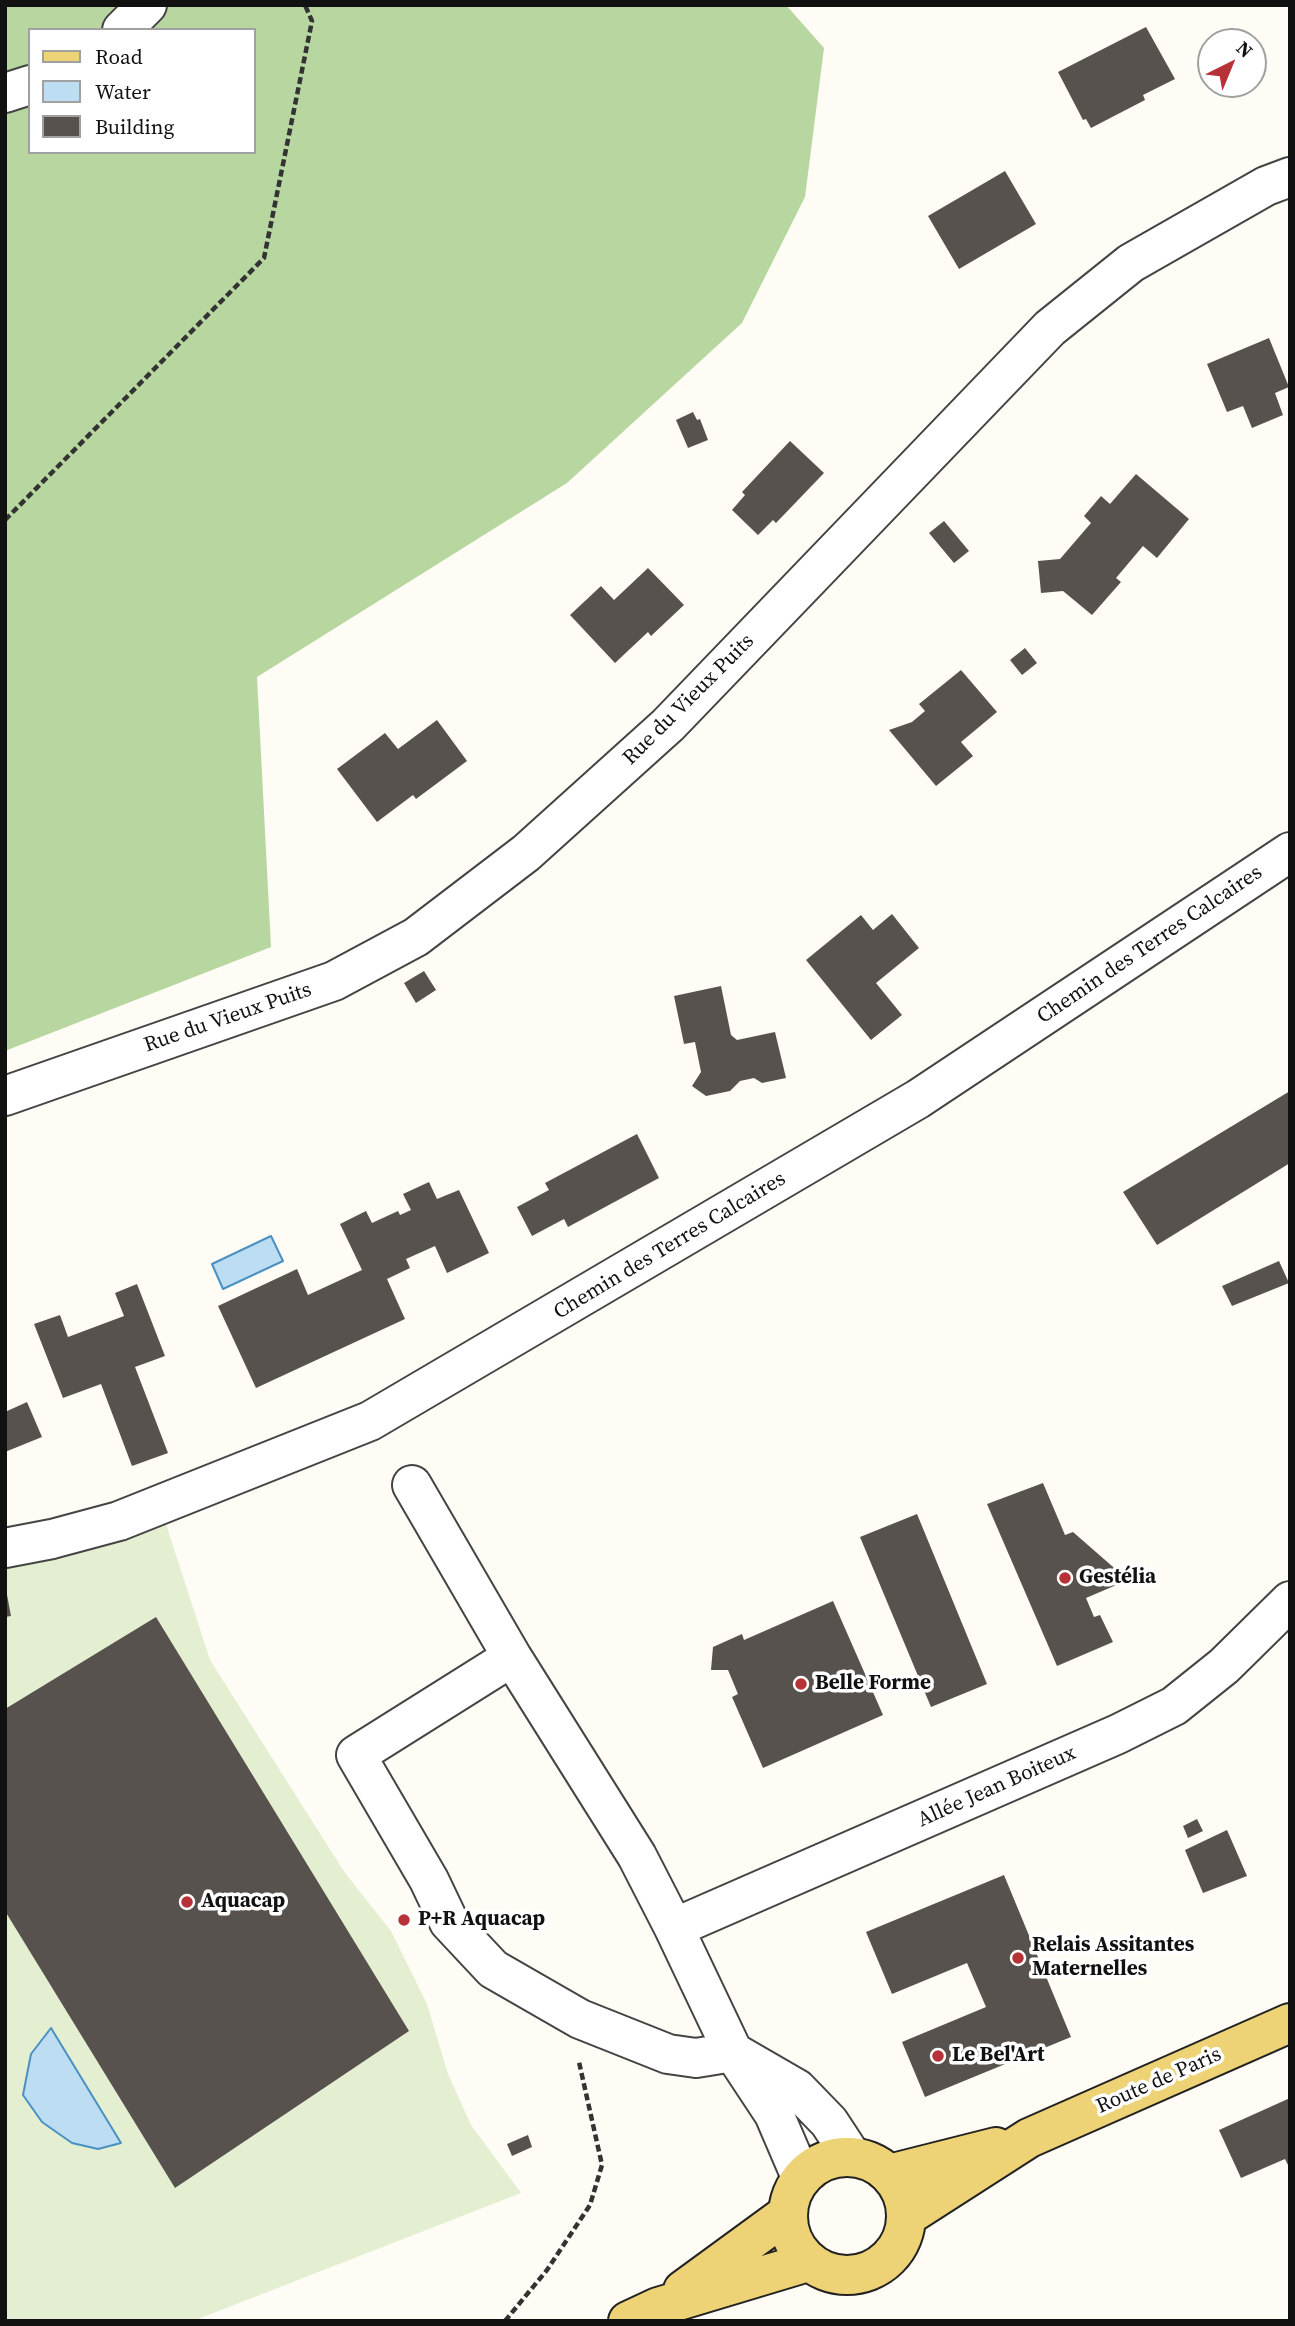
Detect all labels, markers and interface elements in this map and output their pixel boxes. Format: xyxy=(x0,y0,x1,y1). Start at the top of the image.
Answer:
legend xyxy=(28,28,256,154)
north arrow xyxy=(1197,28,1267,98)
text: N xyxy=(1231,35,1259,63)
text: Road xyxy=(95,42,143,71)
text: Water xyxy=(95,77,151,106)
text: Building xyxy=(95,112,174,141)
street label: Rue du Vieux Puits xyxy=(618,629,760,771)
street label: Chemin des Terres Calcaires xyxy=(1033,860,1267,1030)
street label: Rue du Vieux Puits xyxy=(141,978,315,1058)
street label: Chemin des Terres Calcaires xyxy=(549,1167,791,1325)
place label: Gestélia xyxy=(1079,1565,1156,1591)
marker: Gestélia xyxy=(1057,1570,1073,1586)
place label: Belle Forme xyxy=(815,1671,931,1697)
marker: Belle Forme xyxy=(793,1676,809,1692)
street label: Allée Jean Boiteux xyxy=(914,1741,1080,1833)
place label: Aquacap xyxy=(201,1889,285,1915)
marker: Aquacap xyxy=(179,1894,195,1910)
place label: P+R Aquacap xyxy=(418,1907,545,1933)
marker: P+R Aquacap xyxy=(396,1912,412,1928)
place label: Relais Assitantes Maternelles xyxy=(1032,1933,1194,1983)
marker: Relais Assitantes Maternelles xyxy=(1010,1950,1026,1966)
street label: Route de Paris xyxy=(1093,2042,1225,2120)
place label: Le Bel'Art xyxy=(952,2043,1045,2069)
marker: Le Bel'Art xyxy=(930,2048,946,2064)

